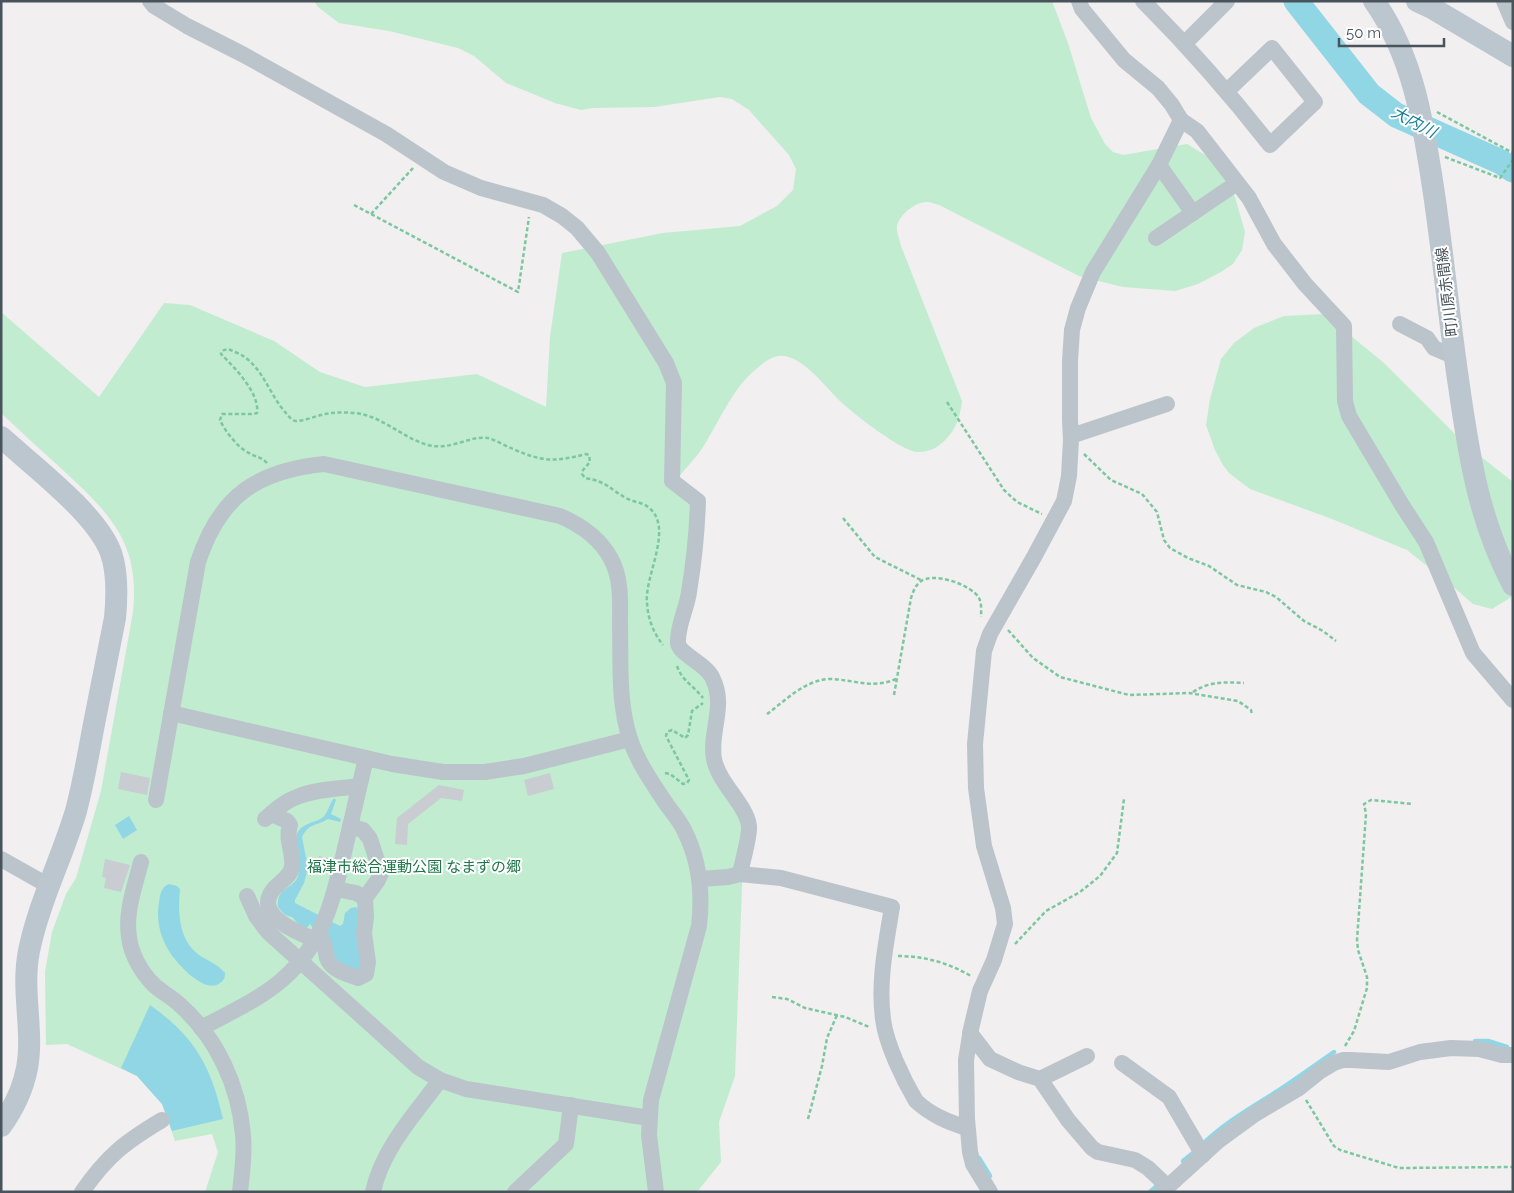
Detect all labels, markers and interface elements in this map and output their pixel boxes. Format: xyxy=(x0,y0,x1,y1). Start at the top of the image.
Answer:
scale bar xyxy=(1339,15,1444,47)
text: 50 m xyxy=(1346,24,1381,42)
water label: 大内川 xyxy=(1388,102,1441,143)
street label: 町川原赤間線 xyxy=(1433,246,1461,338)
park label: 福津市総合運動公園 なまずの郷 xyxy=(307,858,521,876)

